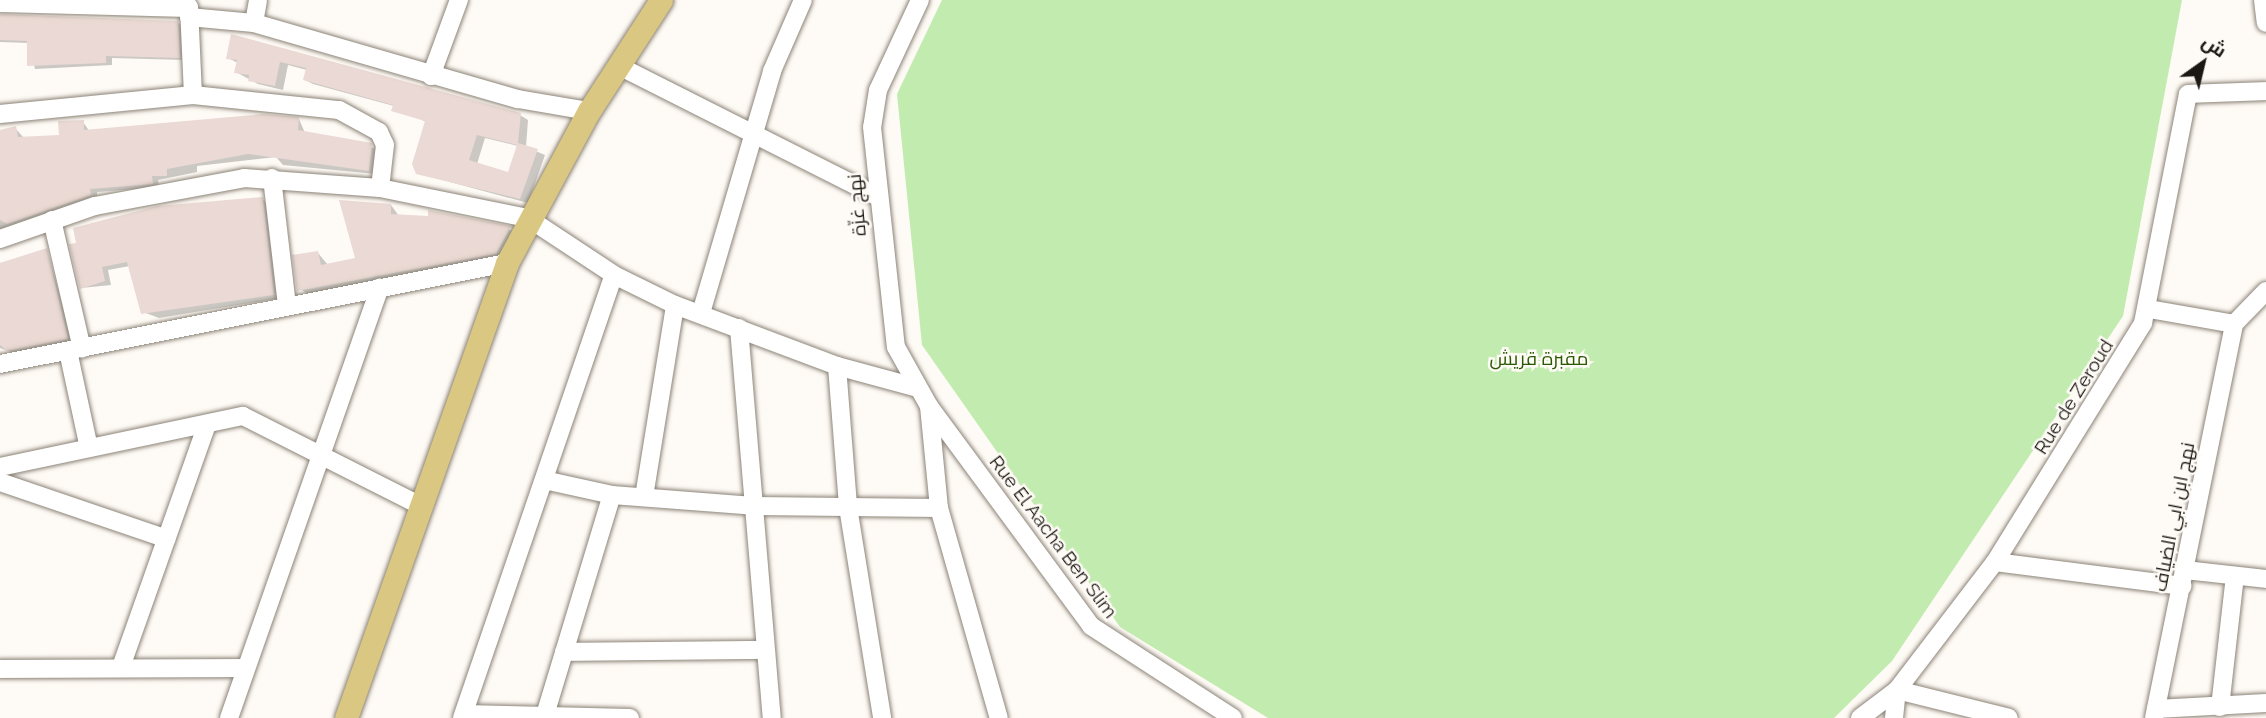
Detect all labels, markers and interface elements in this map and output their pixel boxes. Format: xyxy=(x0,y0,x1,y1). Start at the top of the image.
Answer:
north arrow xyxy=(2168,28,2238,98)
text: ش xyxy=(2198,30,2231,62)
street label: نهج غزّة xyxy=(843,173,871,237)
street label: Rue de Zeroud xyxy=(2030,335,2118,459)
park label: مقبرة قريش xyxy=(1489,348,1589,370)
street label: نهج ابن ابي الضياف xyxy=(2148,440,2200,594)
street label: Rue El Aacha Ben Slim xyxy=(984,451,1122,623)

